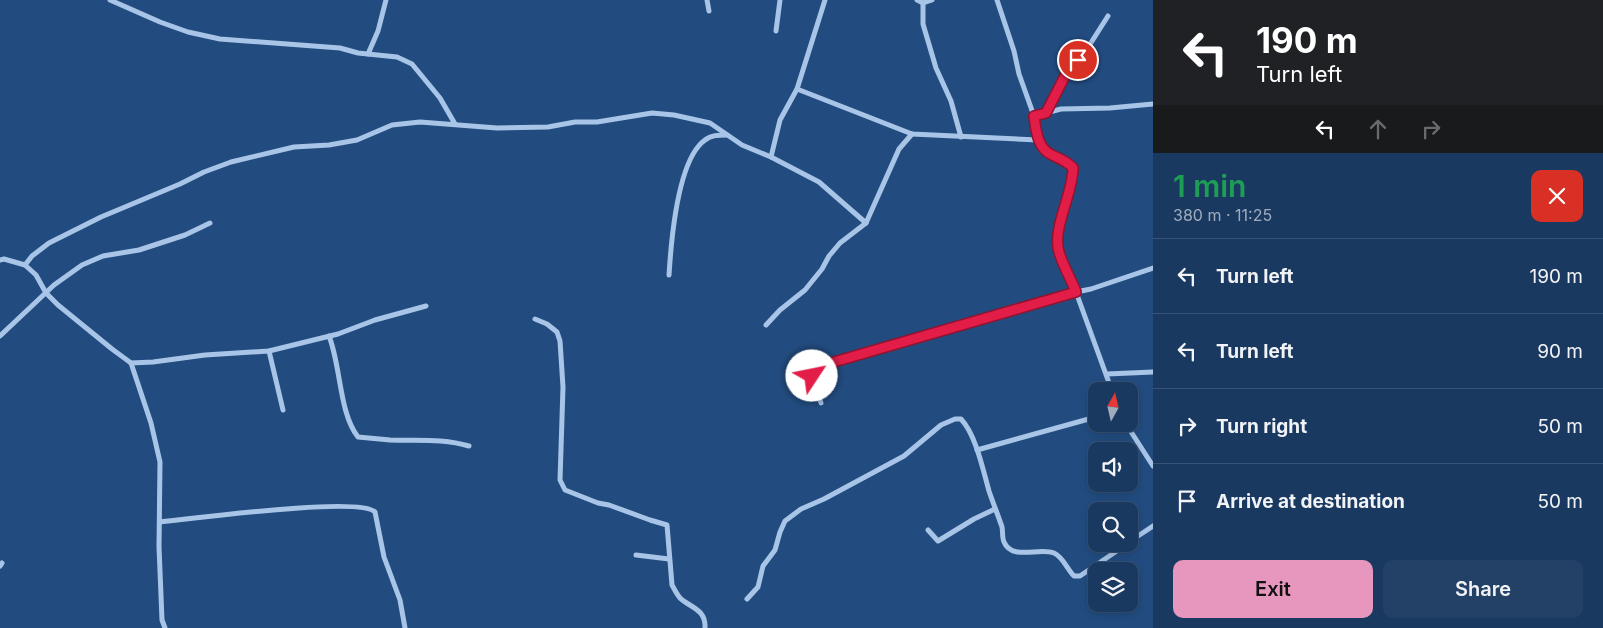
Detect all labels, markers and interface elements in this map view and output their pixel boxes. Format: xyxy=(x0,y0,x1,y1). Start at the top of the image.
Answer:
text: 190 m xyxy=(1256,19,1358,61)
icon: left xyxy=(1173,20,1238,85)
pin xyxy=(1057,39,1099,81)
icon: arrive xyxy=(1064,46,1092,74)
text: Turn left xyxy=(1256,61,1342,87)
icon: left xyxy=(1311,115,1339,143)
icon: ahead xyxy=(1364,115,1392,143)
icon: right xyxy=(1417,115,1445,143)
text: 1 min xyxy=(1173,168,1246,204)
button: close xyxy=(1531,170,1583,222)
text: 380 m · 11:25 xyxy=(1173,205,1272,225)
icon: left xyxy=(1173,262,1201,290)
text: Turn left xyxy=(1216,265,1294,288)
text: 190 m xyxy=(1530,265,1583,288)
icon: left xyxy=(1173,337,1201,365)
text: Turn left xyxy=(1216,340,1294,363)
text: 90 m xyxy=(1537,340,1583,363)
position arrow xyxy=(785,349,837,401)
north arrow xyxy=(1088,382,1138,432)
map controls xyxy=(1088,382,1138,612)
icon: right xyxy=(1173,412,1201,440)
text: Turn right xyxy=(1216,415,1307,438)
text: 50 m xyxy=(1537,415,1583,438)
button: sound xyxy=(1088,442,1138,492)
icon: arrive xyxy=(1173,487,1201,515)
text: Arrive at destination xyxy=(1216,490,1405,513)
text: 50 m xyxy=(1537,490,1583,513)
button: search xyxy=(1088,502,1138,552)
button: Exit xyxy=(1173,560,1373,618)
button: Share xyxy=(1383,560,1583,618)
button: layers xyxy=(1088,562,1138,612)

